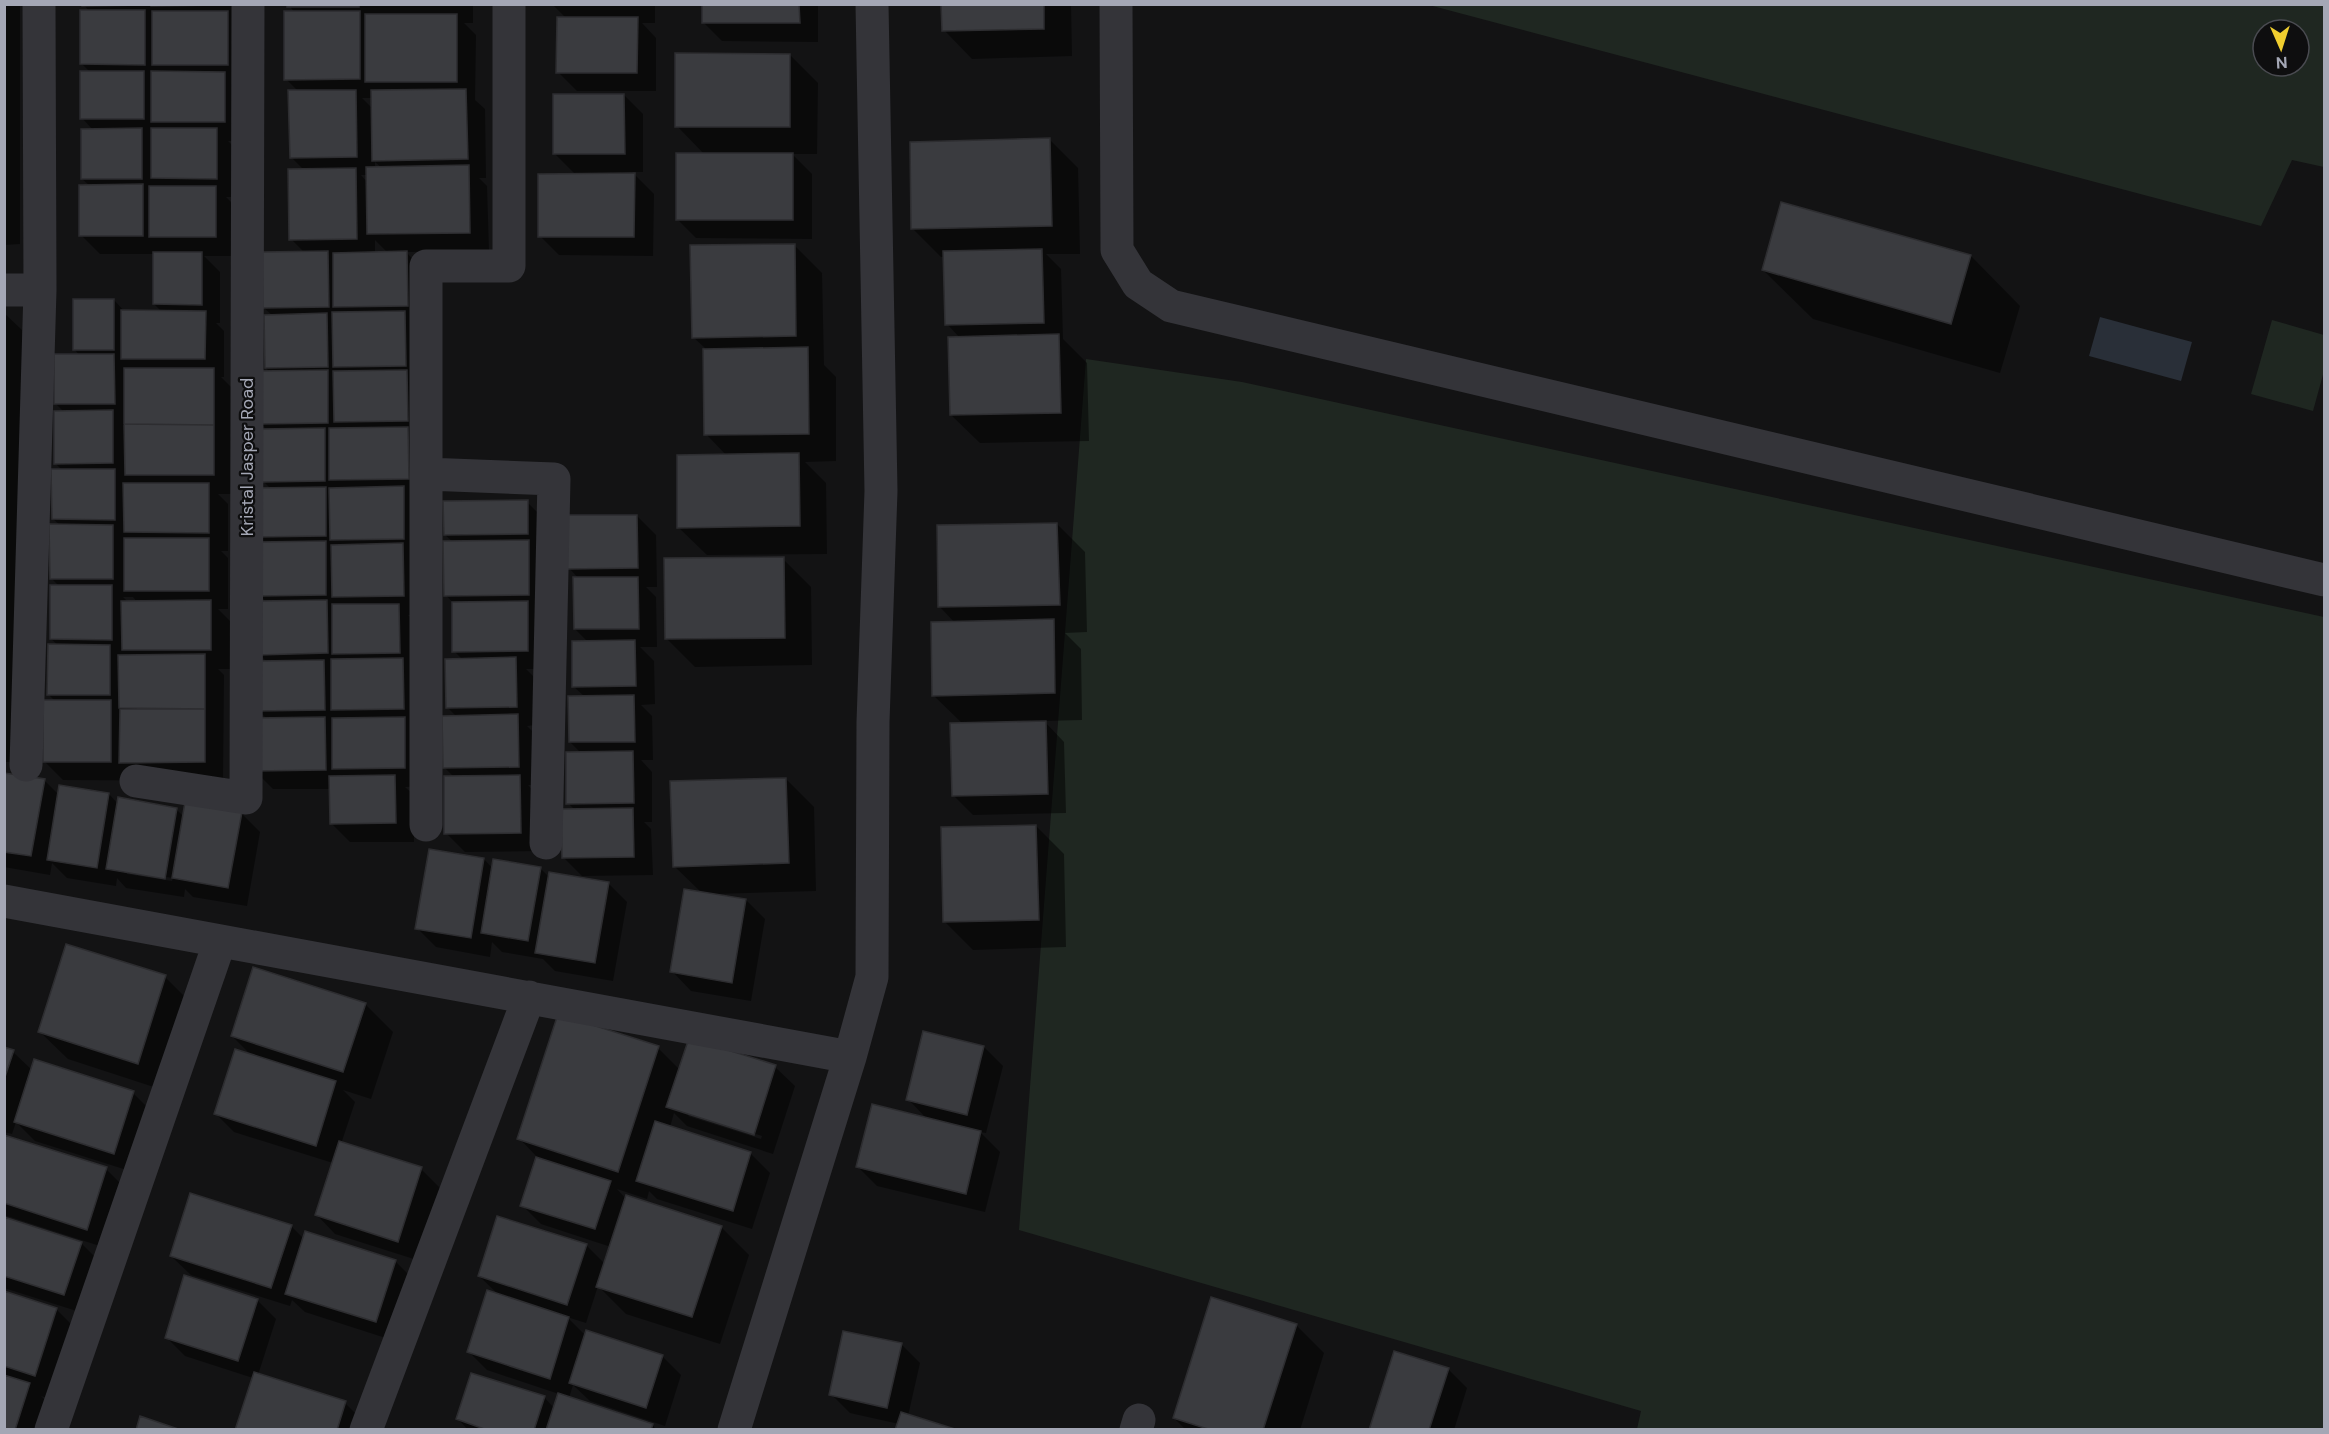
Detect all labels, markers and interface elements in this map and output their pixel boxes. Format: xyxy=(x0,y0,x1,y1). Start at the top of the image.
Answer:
north arrow xyxy=(2251,18,2311,78)
text: N xyxy=(2275,52,2288,73)
street label: Kristal Jasper Road xyxy=(235,378,259,536)

